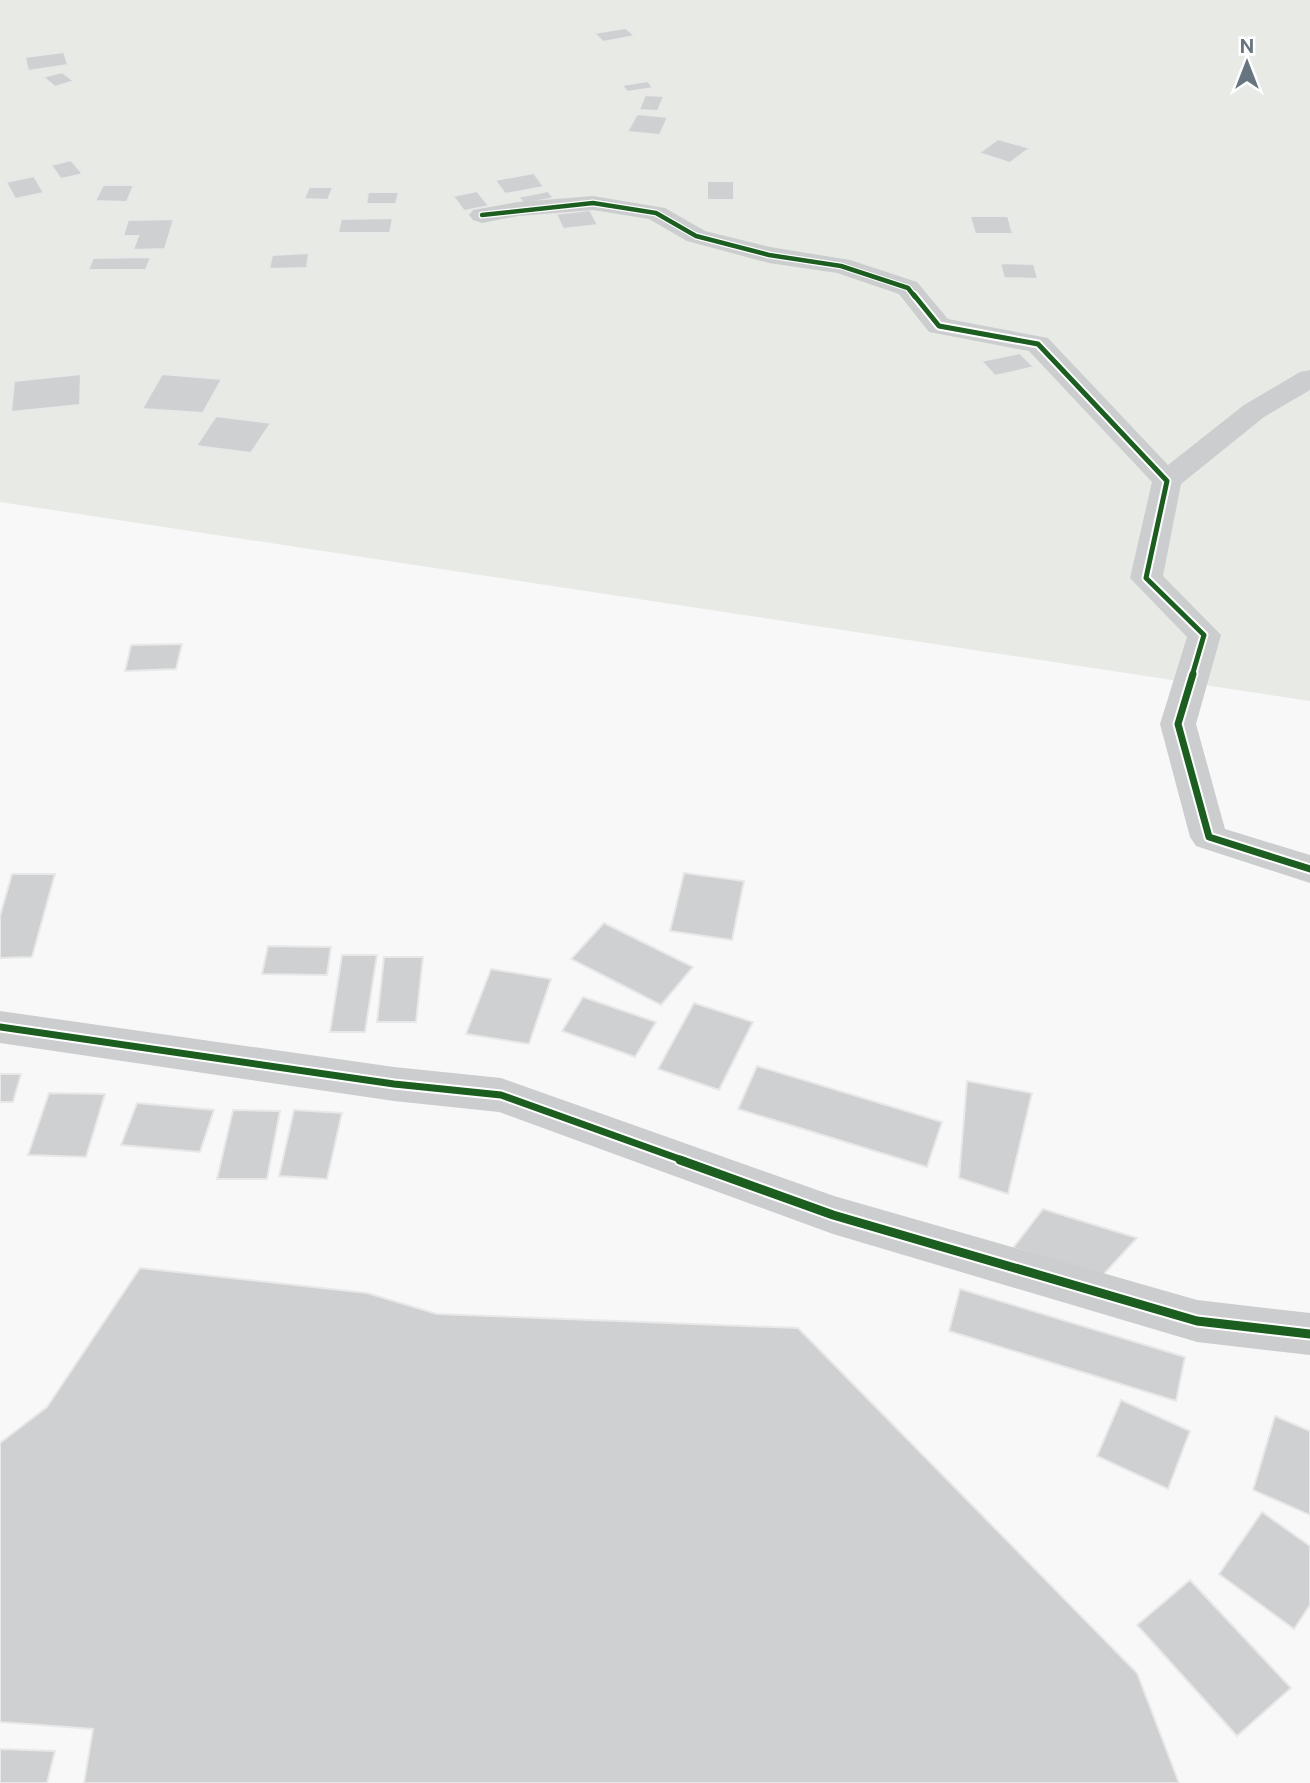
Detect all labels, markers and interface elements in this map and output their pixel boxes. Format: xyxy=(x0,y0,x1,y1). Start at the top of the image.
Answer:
north arrow xyxy=(1212,28,1282,98)
text: N xyxy=(1240,35,1254,57)

